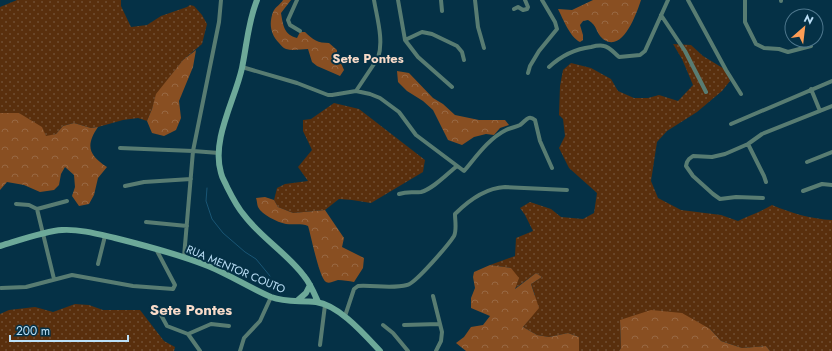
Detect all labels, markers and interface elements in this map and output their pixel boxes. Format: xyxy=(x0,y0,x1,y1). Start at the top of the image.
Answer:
north arrow xyxy=(784,8,824,48)
text: N xyxy=(801,10,816,28)
district label: Sete Pontes xyxy=(332,49,404,68)
street label: RUA MENTOR COUTO xyxy=(184,241,288,297)
district label: Sete Pontes xyxy=(150,299,232,321)
scale bar xyxy=(10,317,128,343)
text: 200 m xyxy=(16,322,50,340)

